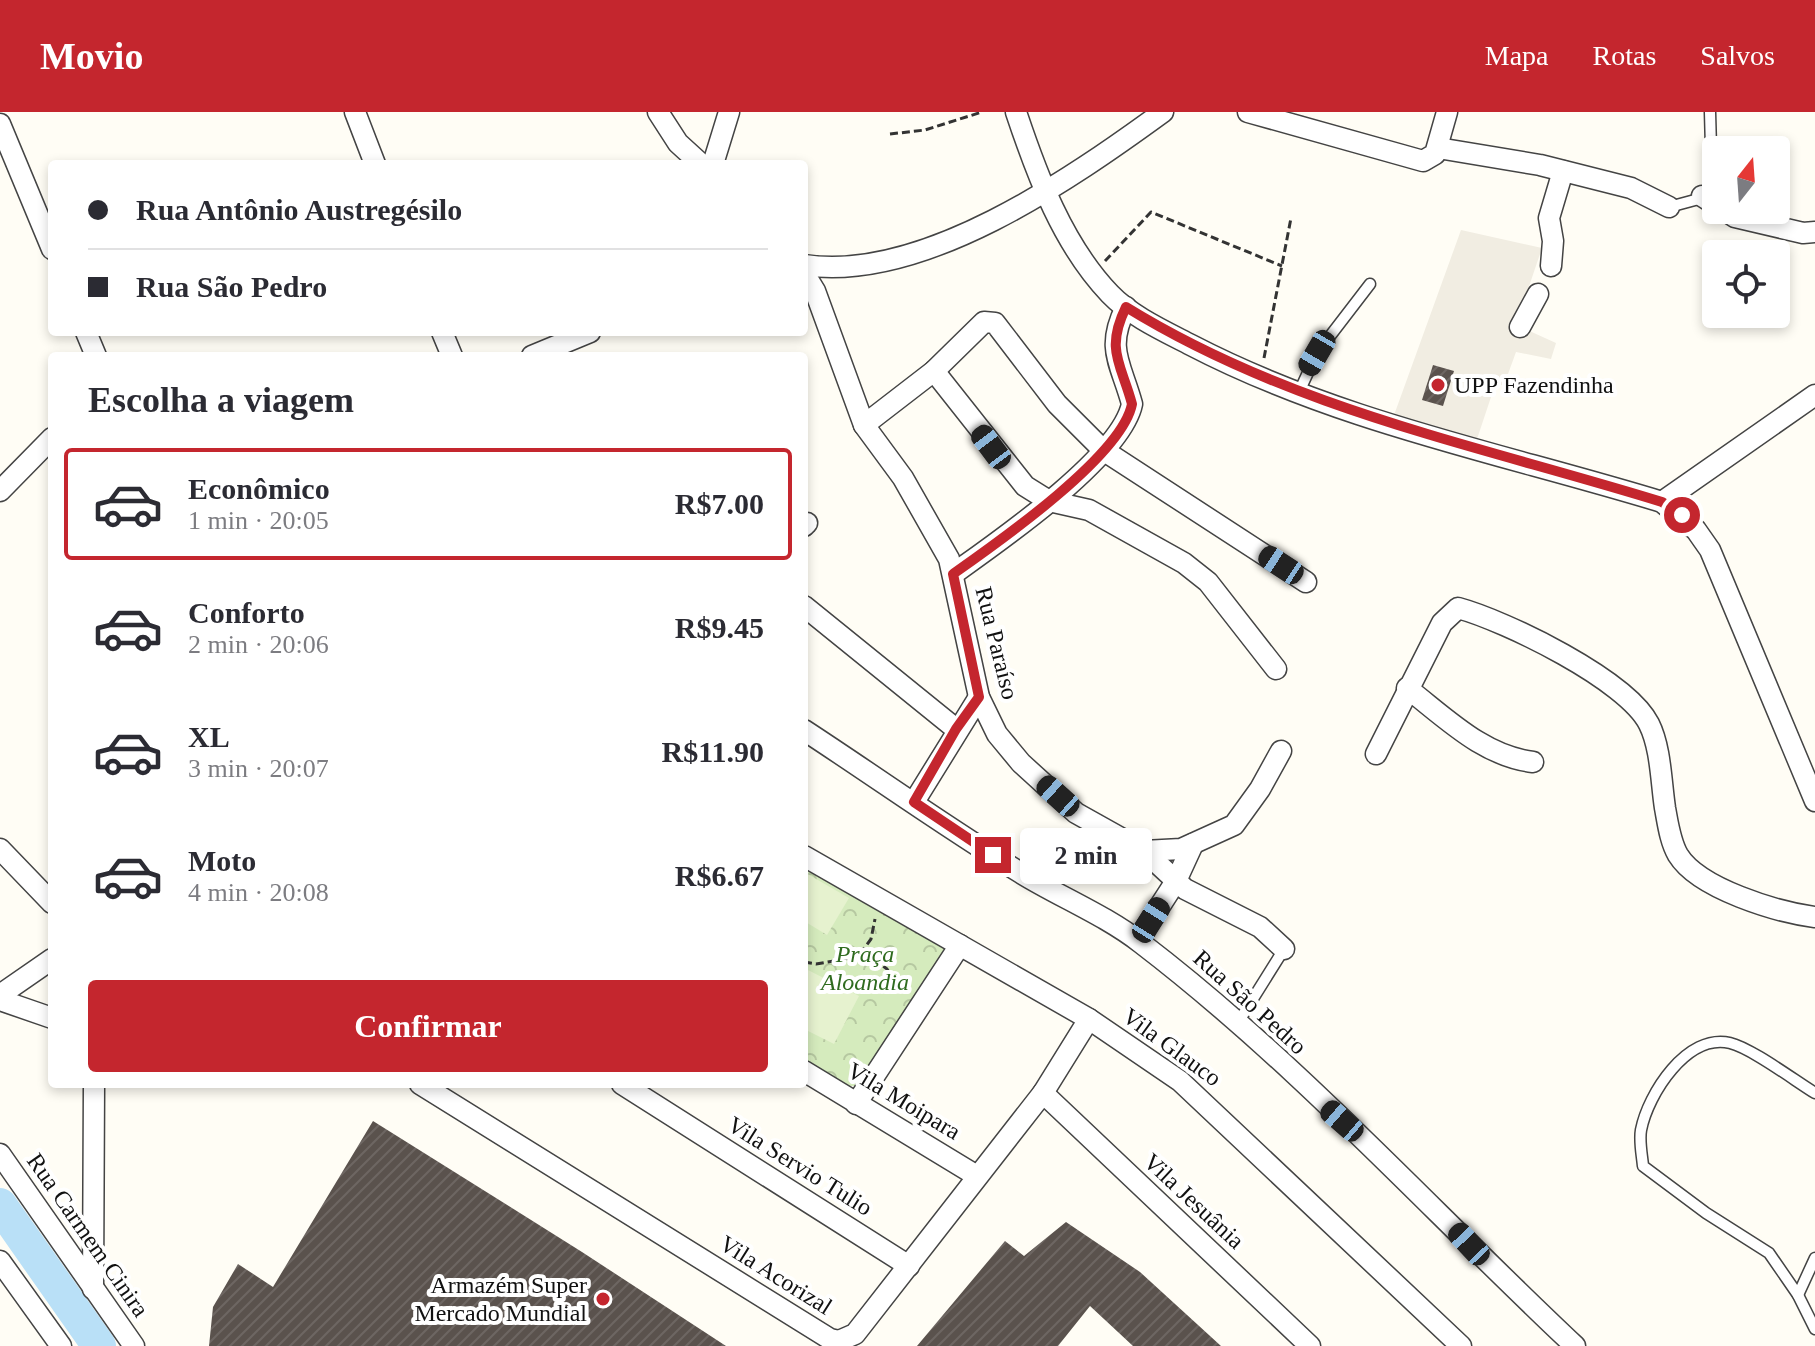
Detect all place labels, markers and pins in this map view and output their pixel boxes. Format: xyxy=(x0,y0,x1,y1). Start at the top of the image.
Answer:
place label: UPP Fazendinha xyxy=(1454,372,1614,398)
marker: UPP Fazendinha xyxy=(1429,376,1447,394)
place label: Armazém Super Mercado Mundial xyxy=(414,1272,587,1326)
marker: Armazém Super Mercado Mundial xyxy=(594,1290,612,1308)

